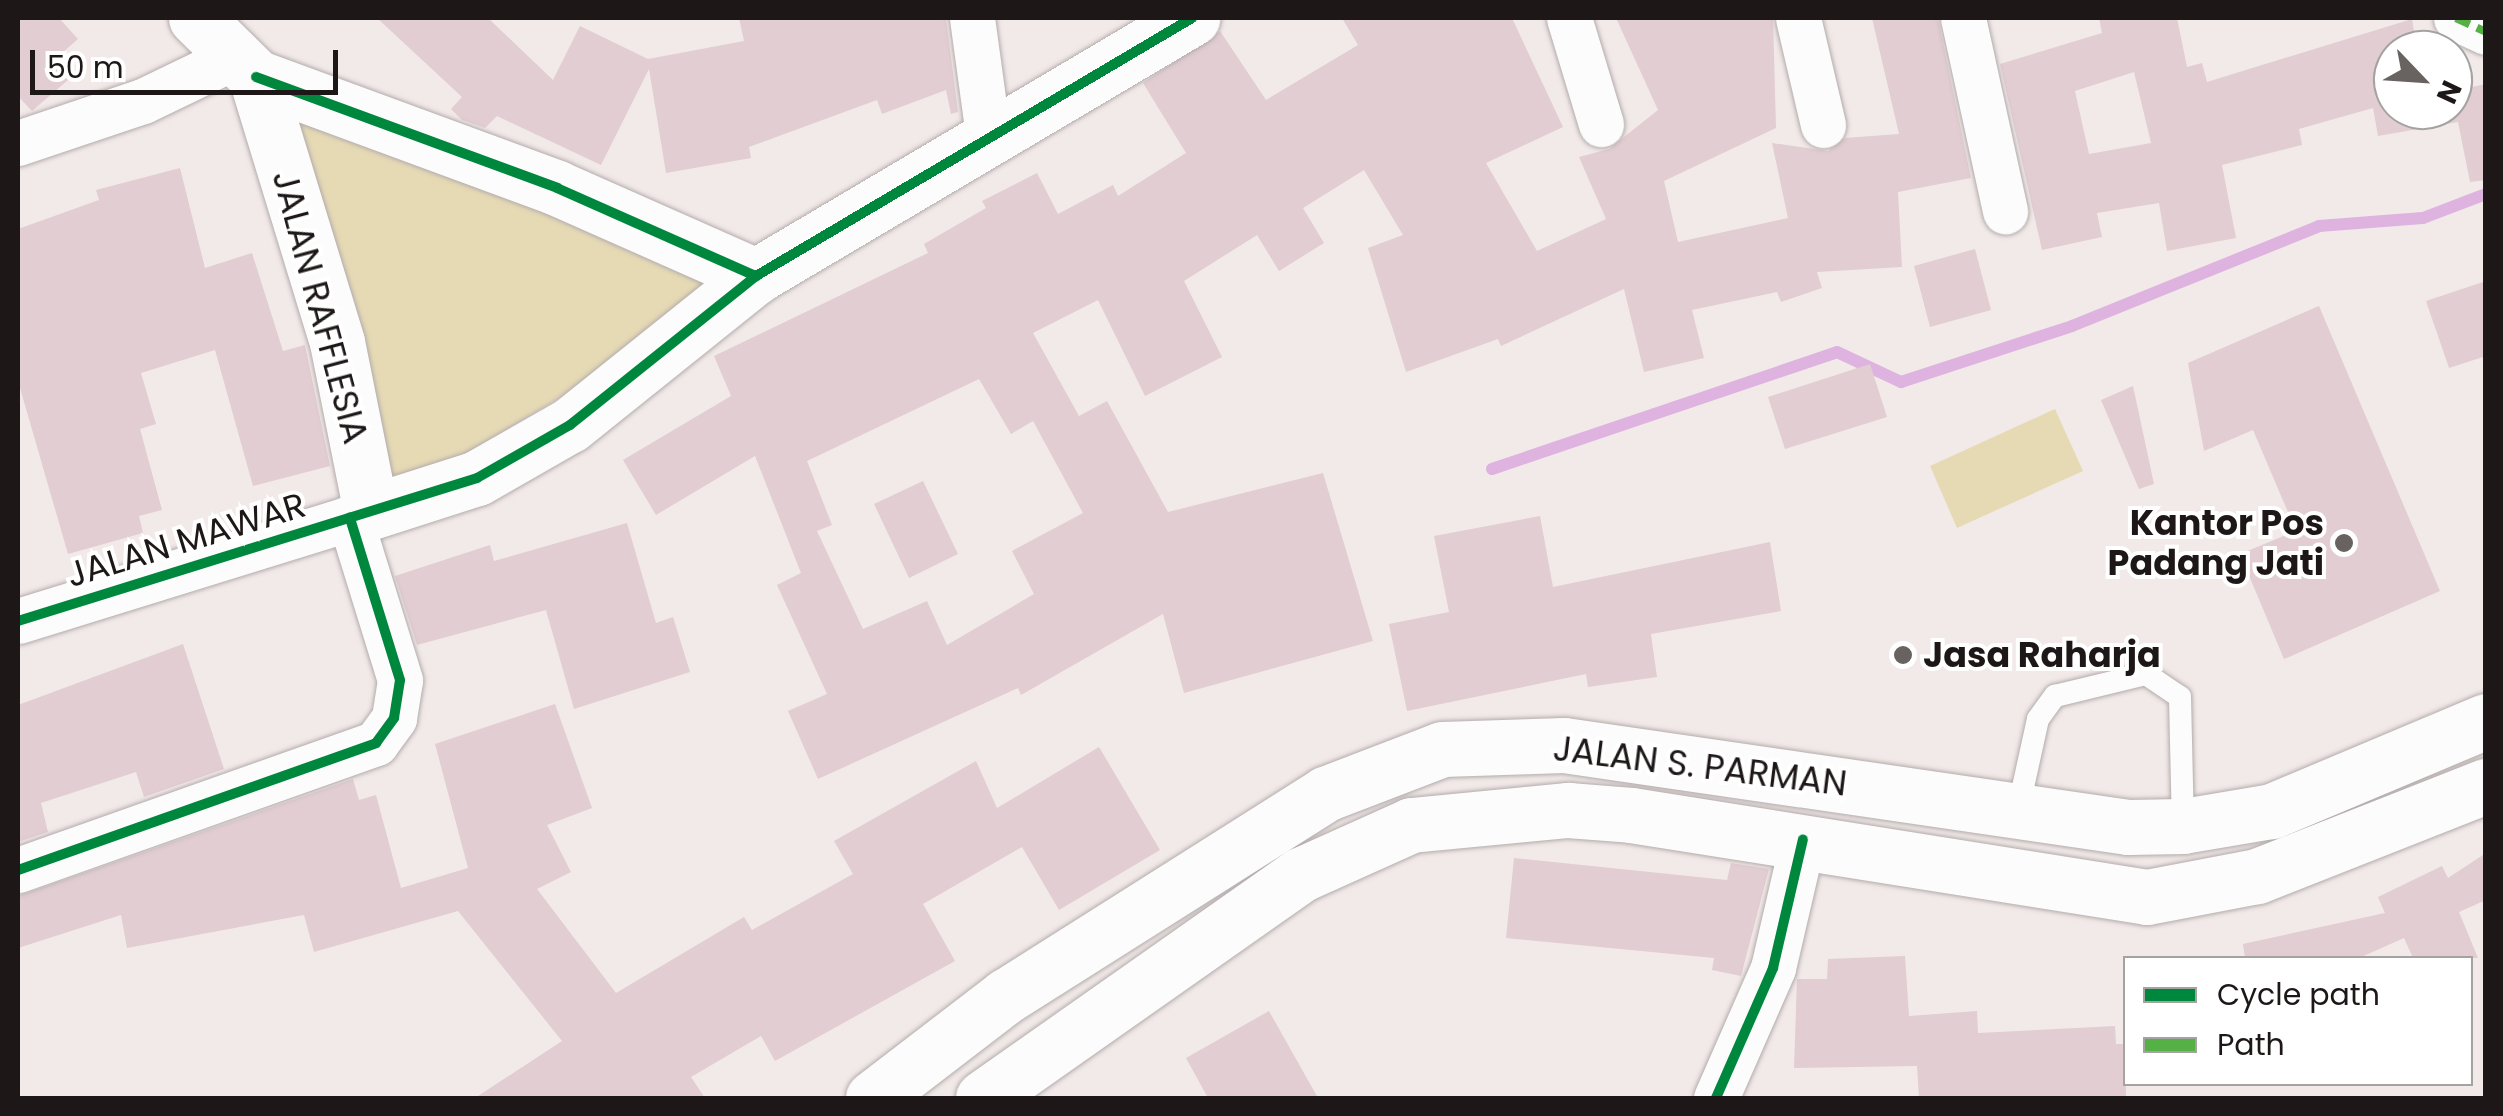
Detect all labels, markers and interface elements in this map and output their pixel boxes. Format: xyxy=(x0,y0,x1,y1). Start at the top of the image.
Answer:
scale bar xyxy=(35,30,342,92)
north arrow xyxy=(2373,30,2473,130)
text: 50 m xyxy=(47,46,124,89)
text: N xyxy=(2427,74,2471,110)
street label: JALAN RAFFLESIA xyxy=(263,166,377,448)
street label: JALAN MAWAR xyxy=(61,484,311,596)
place label: Kantor Pos Padang Jati xyxy=(2108,502,2324,584)
marker: Kantor Pos Padang Jati xyxy=(2333,532,2355,554)
place label: Jasa Raharja xyxy=(1923,634,2161,676)
marker: Jasa Raharja xyxy=(1892,644,1914,666)
street label: JALAN S. PARMAN xyxy=(1551,727,1849,805)
legend xyxy=(2123,956,2473,1086)
text: Cycle path xyxy=(2217,973,2380,1016)
text: Path xyxy=(2217,1023,2285,1066)

